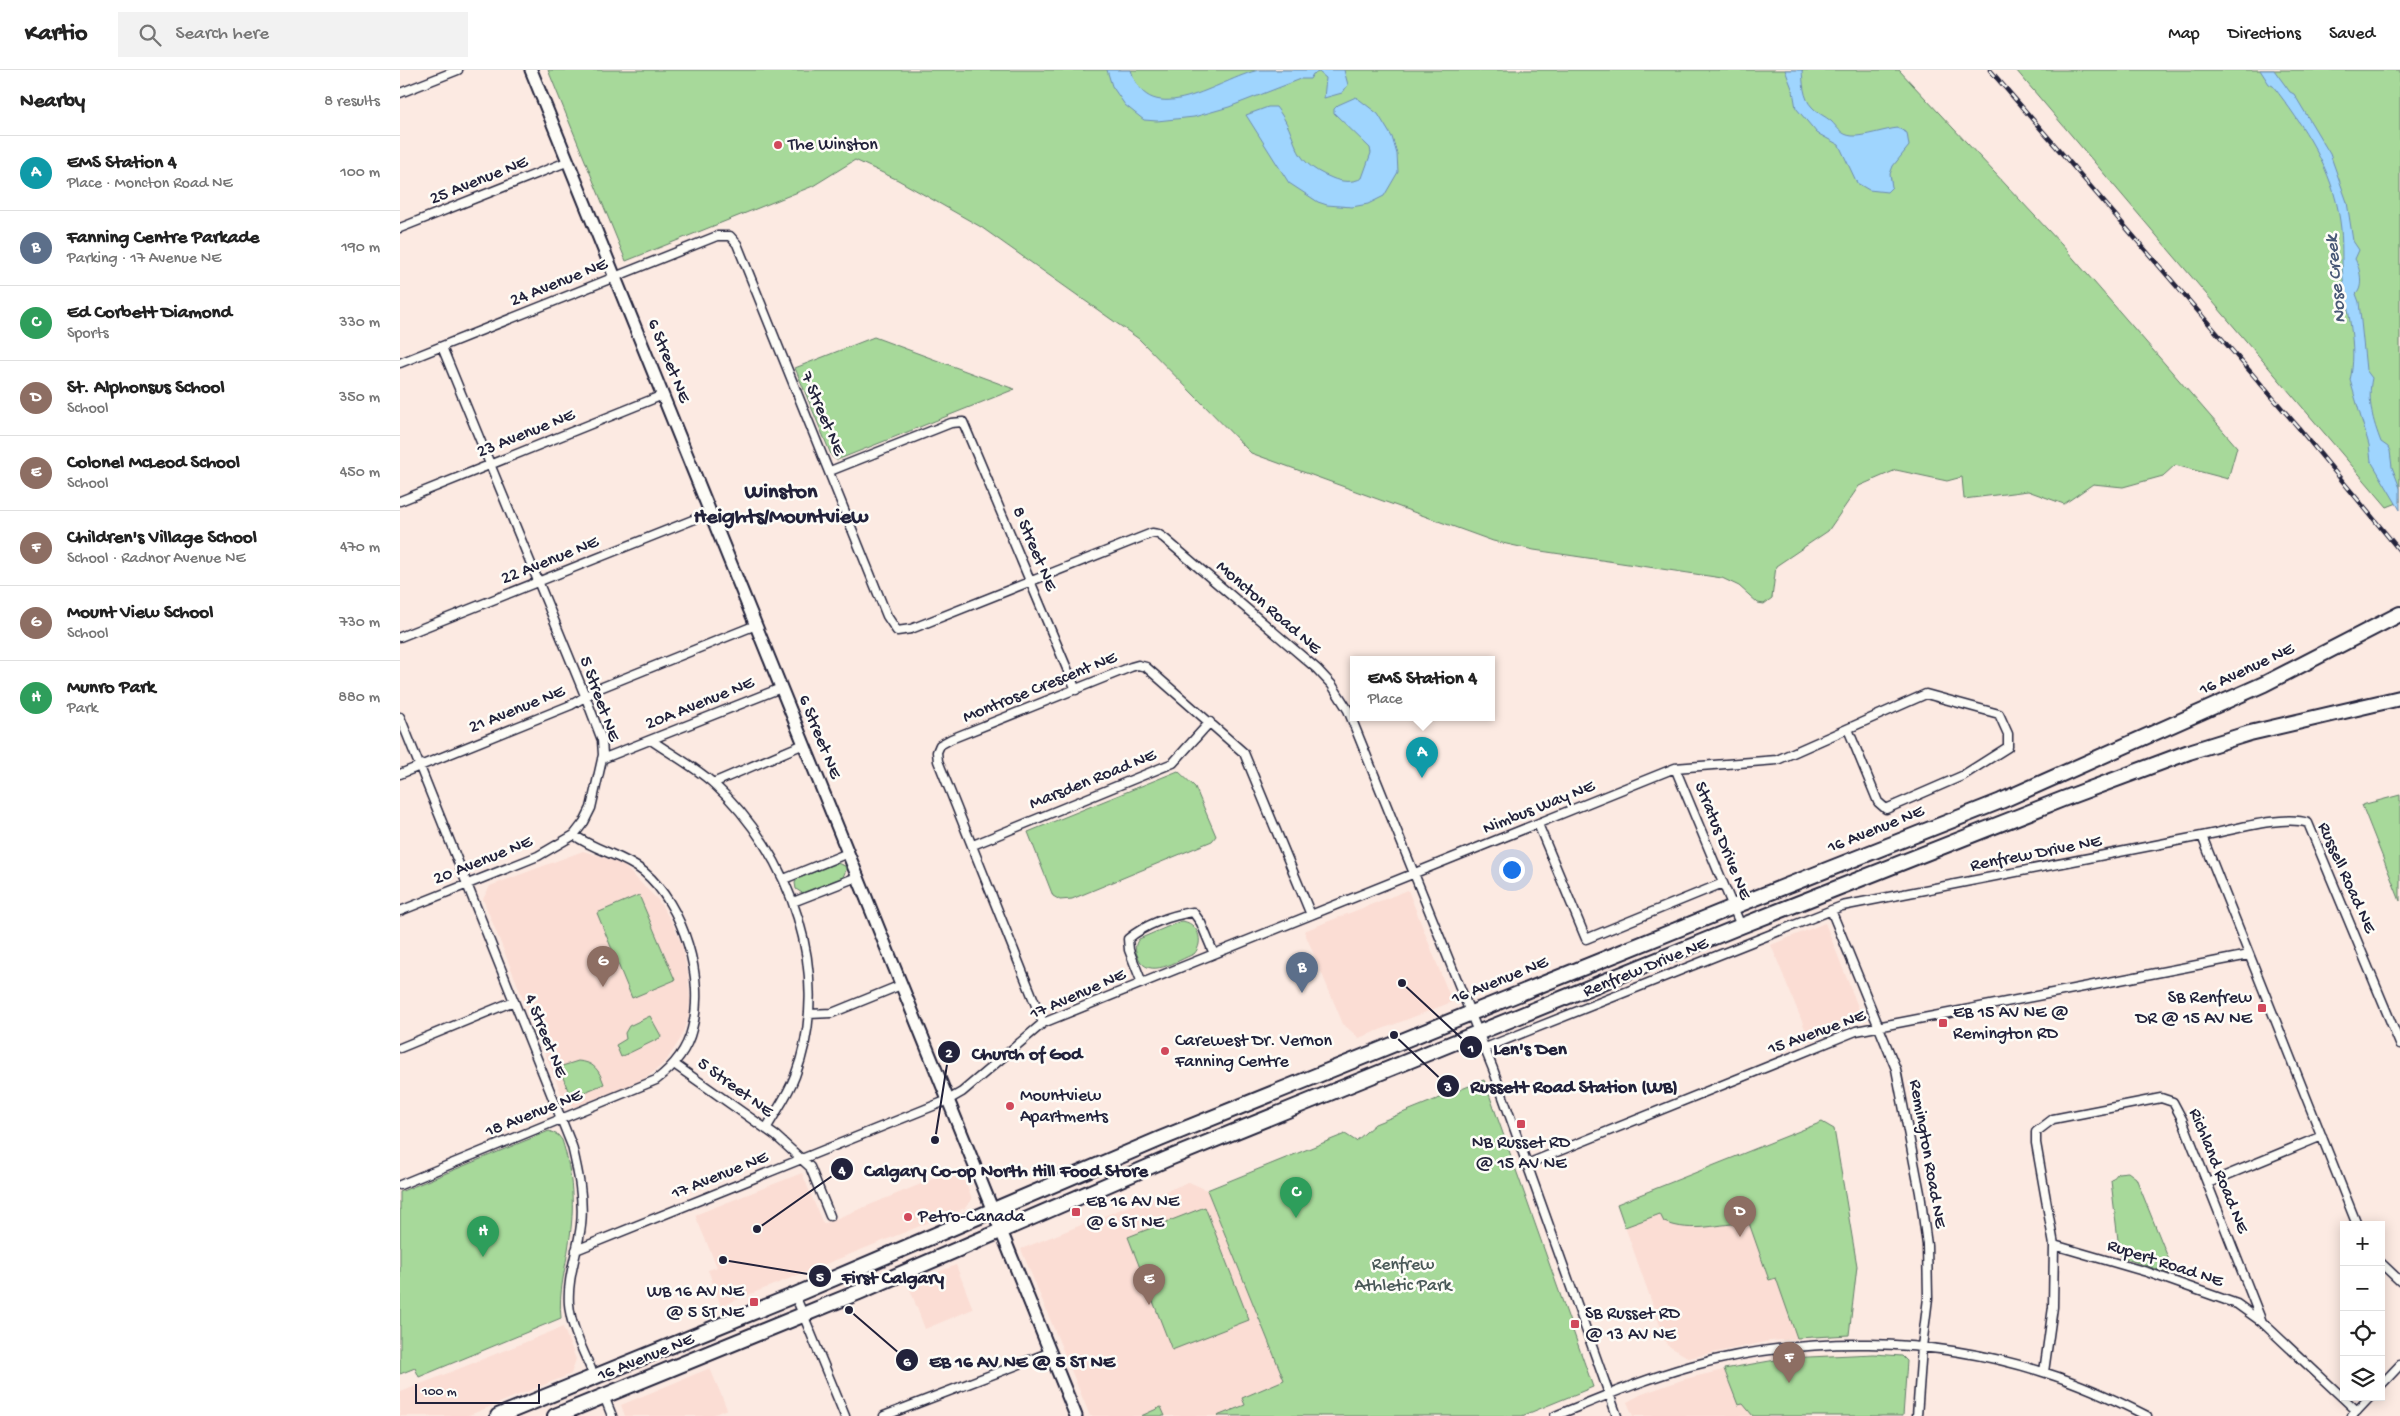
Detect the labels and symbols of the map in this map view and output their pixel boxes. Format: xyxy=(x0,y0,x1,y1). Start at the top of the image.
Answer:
place label: The Winston xyxy=(787,135,878,156)
marker: The Winston xyxy=(772,139,784,151)
street label: 25 Avenue NE xyxy=(427,152,532,210)
water label: Nose Creek xyxy=(2321,232,2353,324)
street label: 24 Avenue NE xyxy=(507,254,611,312)
street label: 6 Street NE xyxy=(642,316,695,407)
street label: 7 Street NE xyxy=(795,368,849,460)
street label: 23 Avenue NE xyxy=(474,405,579,463)
district label: Winston Heights/Mountview xyxy=(694,480,869,531)
street label: 8 Street NE xyxy=(1007,504,1061,595)
street label: 22 Avenue NE xyxy=(498,532,603,590)
street label: Moncton Road NE xyxy=(1211,557,1325,660)
street label: 16 Avenue NE xyxy=(2195,639,2298,701)
street label: Montrose Crescent NE xyxy=(960,647,1121,728)
street label: 5 Street NE xyxy=(574,654,624,745)
street label: 20A Avenue NE xyxy=(643,672,758,735)
street label: 21 Avenue NE xyxy=(466,681,569,739)
street label: 6 Street NE xyxy=(793,692,846,783)
pin: A xyxy=(1406,737,1438,778)
street label: Marsden Road NE xyxy=(1027,745,1160,815)
street label: Nimbus Way NE xyxy=(1480,776,1599,840)
street label: Stratus Drive NE xyxy=(1689,779,1755,904)
street label: 16 Avenue NE xyxy=(1824,801,1928,859)
street label: Russell Road NE xyxy=(2312,819,2380,937)
street label: 20 Avenue NE xyxy=(431,831,536,890)
street label: Renfrew Drive NE xyxy=(1969,831,2104,877)
your location xyxy=(1499,857,1525,883)
street label: Renfrew Drive NE xyxy=(1580,933,1712,1003)
pin: G xyxy=(587,946,619,987)
pin: B xyxy=(1286,952,1318,993)
street label: 16 Avenue NE xyxy=(1448,952,1552,1010)
street label: 17 Avenue NE xyxy=(1026,964,1130,1026)
place label: SB Renfrew DR @ 15 AV NE xyxy=(2135,988,2253,1030)
street label: 4 Street NE xyxy=(519,991,572,1081)
marker: SB Renfrew DR @ 15 AV NE xyxy=(2256,1002,2268,1014)
place label: EB 15 AV NE @ Remington RD xyxy=(1953,1003,2069,1045)
street label: 15 Avenue NE xyxy=(1764,1005,1869,1061)
marker: EB 15 AV NE @ Remington RD xyxy=(1937,1017,1949,1029)
callout: Len's Den xyxy=(1458,1030,1576,1064)
place label: Carewest Dr. Vernon Fanning Centre xyxy=(1174,1031,1332,1073)
callout: Church of God xyxy=(937,1035,1092,1069)
text: Len's Den xyxy=(1493,1039,1568,1062)
text: 1 xyxy=(1467,1040,1474,1058)
text: Church of God xyxy=(971,1044,1084,1067)
text: 2 xyxy=(945,1045,953,1063)
marker: Carewest Dr. Vernon Fanning Centre xyxy=(1159,1045,1171,1057)
street label: 5 Street NE xyxy=(693,1053,778,1123)
callout: Russett Road Station (WB) xyxy=(1436,1069,1688,1103)
text: Russett Road Station (WB) xyxy=(1469,1077,1678,1100)
street label: Remington Road NE xyxy=(1904,1078,1951,1231)
text: 3 xyxy=(1443,1079,1452,1097)
street label: 18 Avenue NE xyxy=(481,1085,586,1143)
place label: Mountview Apartments xyxy=(1020,1086,1109,1128)
marker: Mountview Apartments xyxy=(1004,1100,1016,1112)
street label: Richland Road NE xyxy=(2183,1105,2253,1237)
marker: NB Russet RD @ 15 AV NE xyxy=(1515,1118,1527,1130)
place label: NB Russet RD @ 15 AV NE xyxy=(1472,1133,1570,1175)
street label: 17 Avenue NE xyxy=(668,1147,772,1205)
callout: Calgary Co-op North Hill Food Store xyxy=(829,1152,1158,1186)
text: Calgary Co-op North Hill Food Store xyxy=(863,1161,1149,1184)
text: 4 xyxy=(837,1162,846,1180)
pin: C xyxy=(1280,1177,1312,1218)
place label: EB 16 AV NE @ 6 ST NE xyxy=(1086,1192,1180,1234)
pin: D xyxy=(1724,1196,1756,1237)
marker: EB 16 AV NE @ 6 ST NE xyxy=(1070,1206,1082,1218)
place label: Petro-Canada xyxy=(917,1207,1026,1228)
marker: Petro-Canada xyxy=(902,1211,914,1223)
pin: H xyxy=(467,1216,499,1257)
street label: Rupert Road NE xyxy=(2104,1235,2226,1293)
park label: Renfrew Athletic Park xyxy=(1355,1255,1453,1297)
callout: First Calgary xyxy=(807,1259,954,1293)
pin: E xyxy=(1133,1264,1165,1305)
text: First Calgary xyxy=(841,1268,945,1291)
text: 5 xyxy=(816,1269,824,1287)
place label: WB 16 AV NE @ 5 ST NE xyxy=(647,1282,745,1324)
marker: WB 16 AV NE @ 5 ST NE xyxy=(748,1296,760,1308)
place label: SB Russet RD @ 13 AV NE xyxy=(1585,1304,1680,1346)
marker: SB Russet RD @ 13 AV NE xyxy=(1569,1318,1581,1330)
street label: 16 Avenue NE xyxy=(594,1329,698,1387)
pin: F xyxy=(1773,1342,1805,1383)
callout: EB 16 AV NE @ 5 ST NE xyxy=(894,1343,1125,1377)
text: EB 16 AV NE @ 5 ST NE xyxy=(929,1352,1116,1375)
text: 6 xyxy=(903,1354,911,1372)
scale bar xyxy=(415,1381,540,1404)

